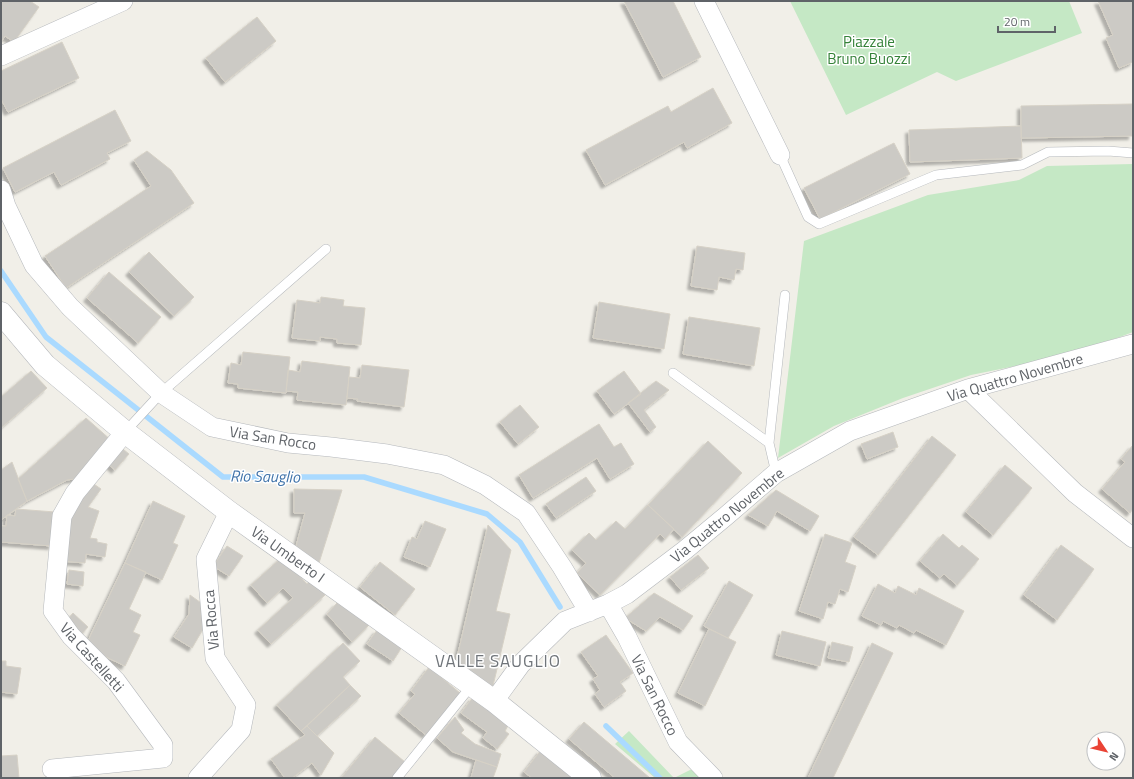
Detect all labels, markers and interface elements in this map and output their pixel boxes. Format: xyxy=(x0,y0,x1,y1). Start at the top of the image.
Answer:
scale bar xyxy=(998,8,1055,34)
text: 20 m xyxy=(1004,12,1030,31)
park label: Piazzale Bruno Buozzi xyxy=(827,30,911,70)
street label: Via Quattro Novembre xyxy=(944,347,1086,407)
street label: Via San Rocco xyxy=(228,420,318,456)
street label: Via Quattro Novembre xyxy=(665,462,789,568)
water label: Rio Sauglio xyxy=(230,463,301,489)
street label: Via Umberto I xyxy=(246,520,330,588)
street label: Via Rocca xyxy=(197,588,225,651)
street label: Via Castelletti xyxy=(54,617,130,697)
district label: VALLE SAUGLIO xyxy=(435,648,561,674)
street label: Via San Rocco xyxy=(625,651,685,740)
north arrow xyxy=(1086,731,1126,771)
text: N xyxy=(1105,749,1123,764)

